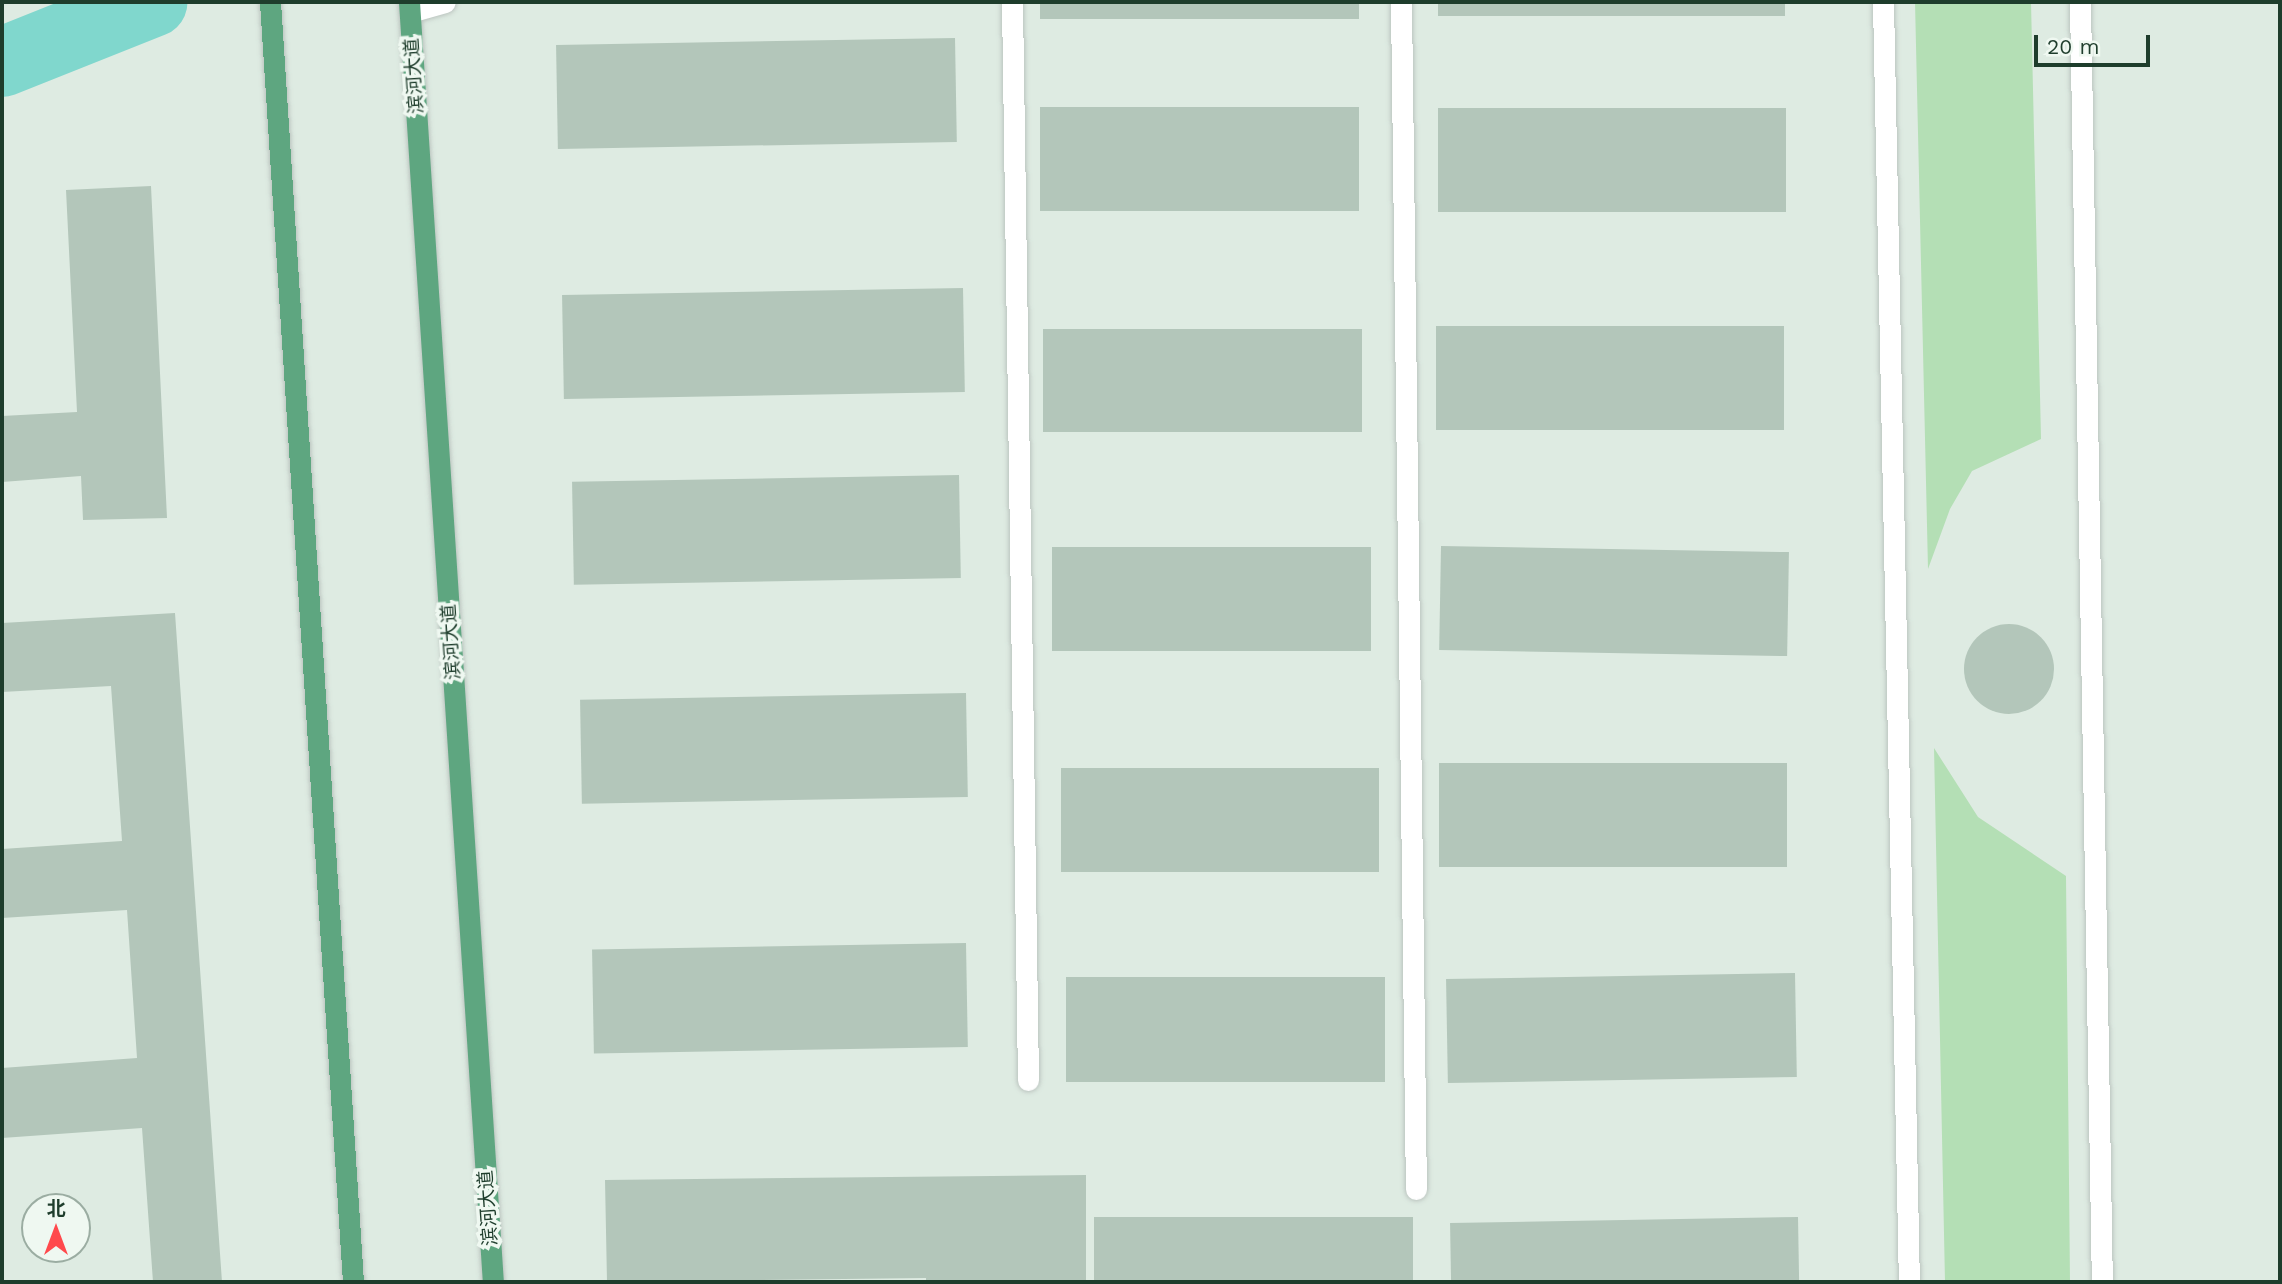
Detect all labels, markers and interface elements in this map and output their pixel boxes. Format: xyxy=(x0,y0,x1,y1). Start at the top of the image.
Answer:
scale bar xyxy=(2037,21,2152,65)
text: 20 m xyxy=(2047,34,2099,59)
street label: 滨河大道 xyxy=(400,37,428,115)
street label: 滨河大道 xyxy=(437,603,465,681)
street label: 滨河大道 xyxy=(474,1169,502,1247)
north arrow xyxy=(21,1193,91,1263)
text: 北 xyxy=(46,1197,66,1220)

